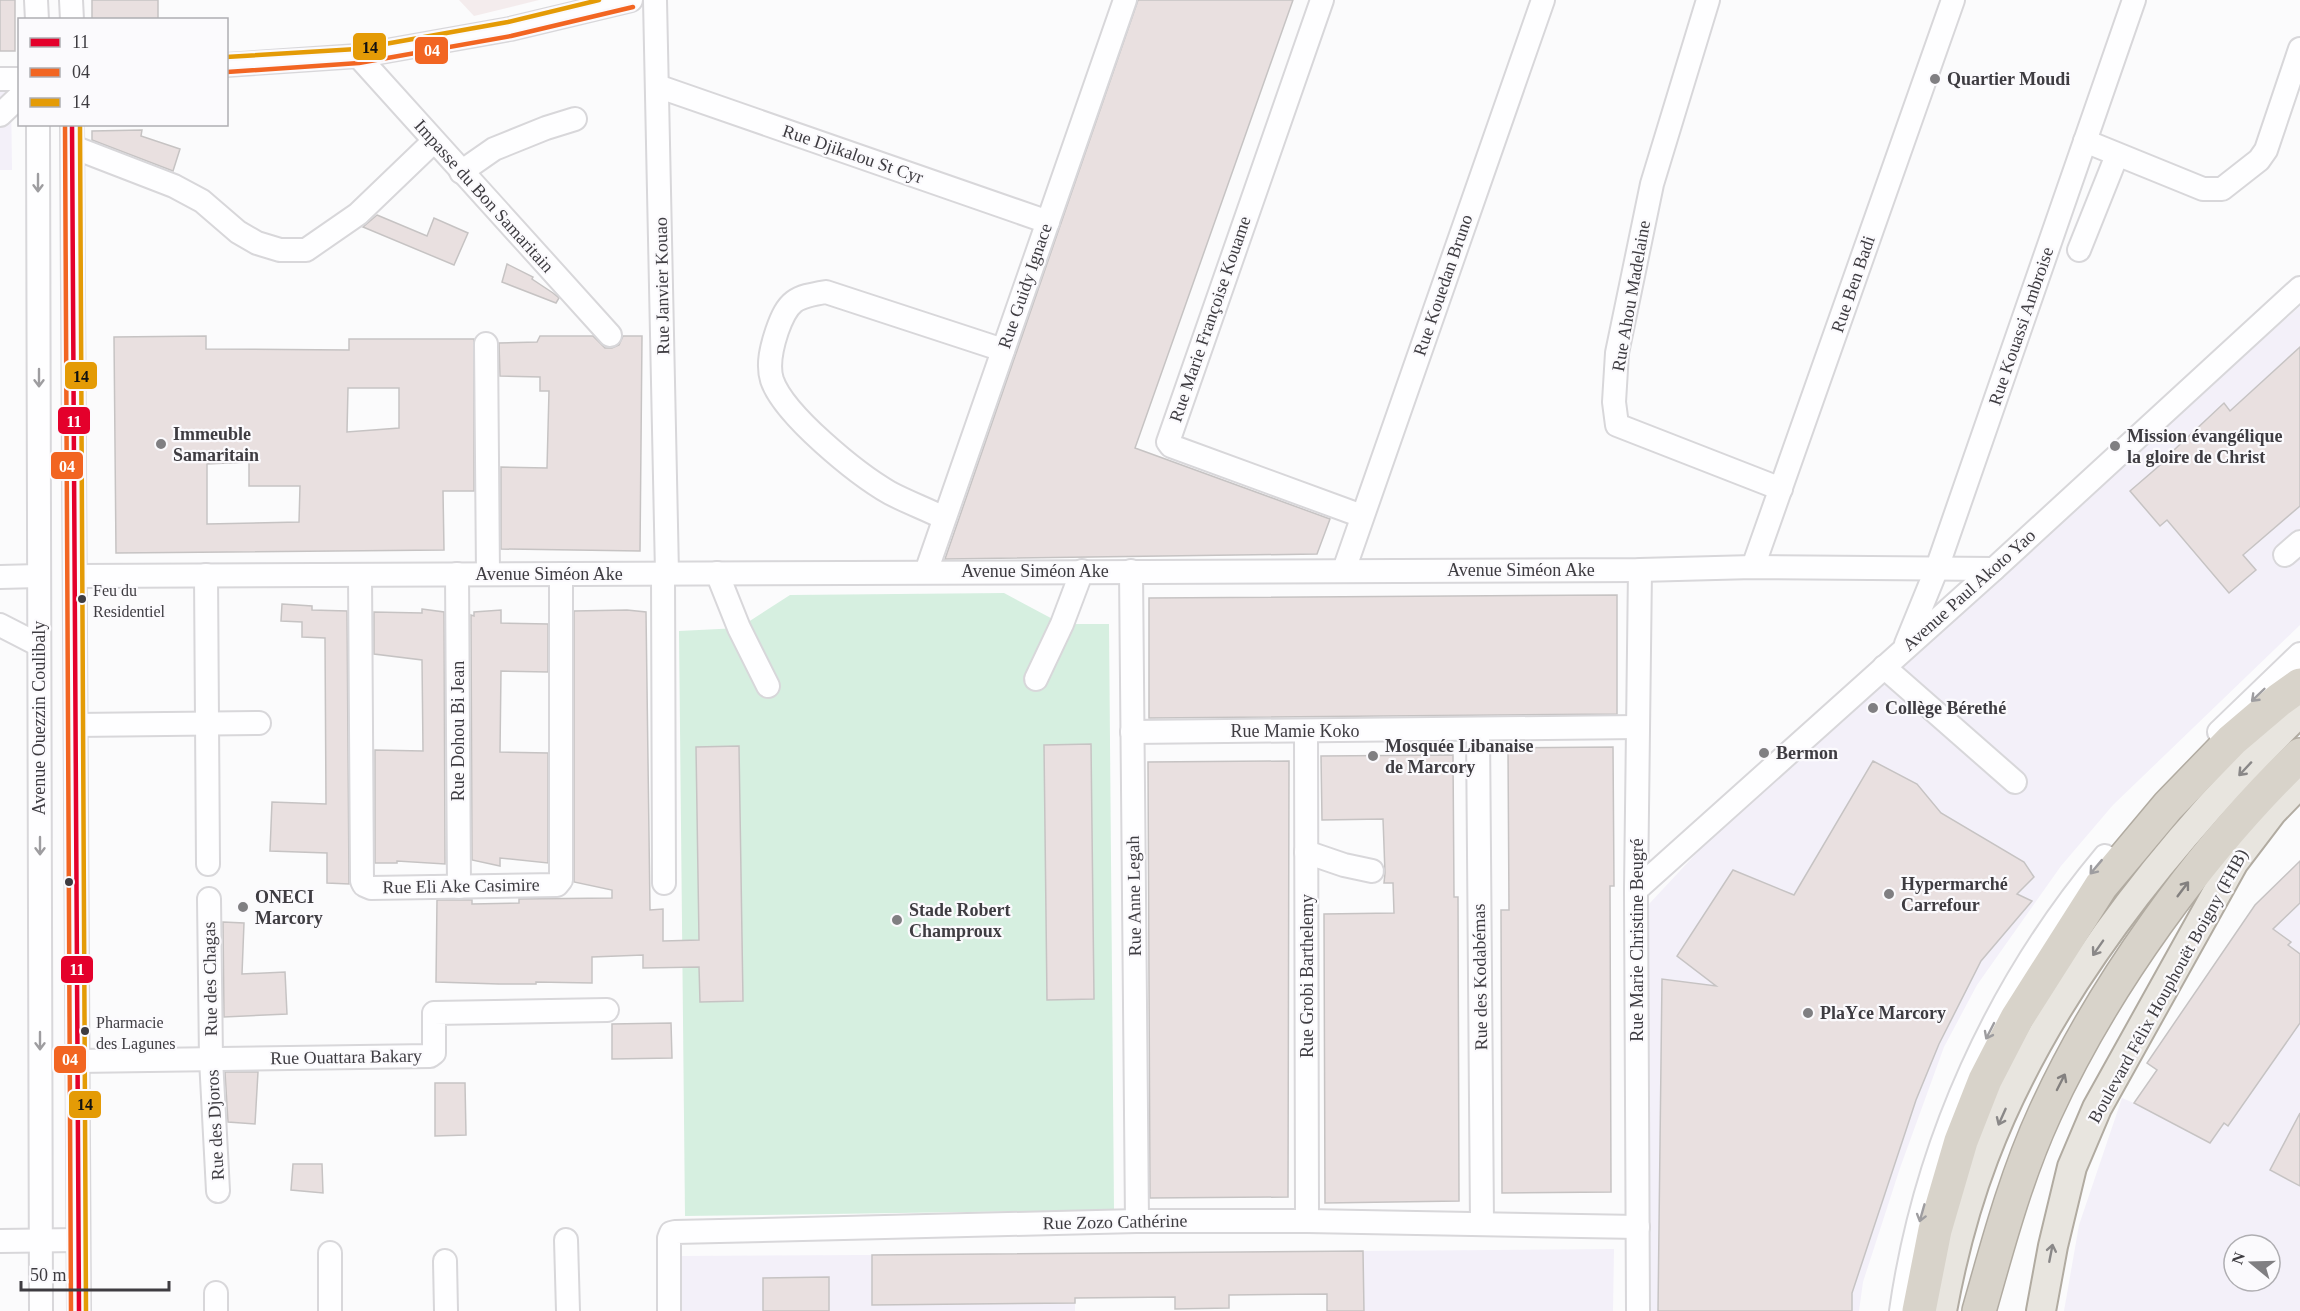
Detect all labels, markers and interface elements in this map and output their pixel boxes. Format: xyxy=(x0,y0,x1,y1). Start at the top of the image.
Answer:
legend xyxy=(18,18,228,126)
text: 11 xyxy=(72,32,89,52)
line badge: 14 xyxy=(352,32,387,61)
line badge: 04 xyxy=(414,36,449,65)
text: 14 xyxy=(362,39,378,56)
text: 04 xyxy=(424,42,440,59)
text: 04 xyxy=(72,62,90,82)
place label: Quartier Moudi xyxy=(1947,69,2070,89)
marker: Quartier Moudi xyxy=(1928,72,1942,86)
text: 14 xyxy=(72,92,90,112)
street label: Impasse du Bon Samaritain xyxy=(410,116,558,276)
street label: Rue Djikalou St Cyr xyxy=(780,121,926,187)
one-way arrow xyxy=(32,172,44,192)
street label: Rue Kouedan Bruno xyxy=(1409,212,1477,358)
street label: Rue Marie Françoise Kouame xyxy=(1165,213,1255,425)
street label: Rue Janvier Kouao xyxy=(651,217,673,355)
street label: Rue Ahou Madelaine xyxy=(1608,219,1654,373)
street label: Rue Guidy Ignace xyxy=(994,221,1056,351)
street label: Rue Ben Badi xyxy=(1827,233,1879,335)
street label: Rue Kouassi Ambroise xyxy=(1985,244,2057,408)
line badge: 14 xyxy=(64,361,98,390)
one-way arrow xyxy=(33,367,45,387)
text: 14 xyxy=(73,368,89,385)
line badge: 11 xyxy=(57,406,91,435)
text: 11 xyxy=(66,413,82,430)
place label: Immeuble Samaritain xyxy=(173,424,259,465)
place label: Mission évangélique la gloire de Christ xyxy=(2127,426,2283,467)
marker: Immeuble Samaritain xyxy=(154,437,168,451)
marker: Mission évangélique la gloire de Christ xyxy=(2108,439,2122,453)
line badge: 04 xyxy=(50,451,84,480)
text: 04 xyxy=(59,458,75,475)
street label: Avenue Paul Akoto Yao xyxy=(1899,525,2039,655)
street label: Avenue Siméon Ake xyxy=(1447,560,1595,580)
street label: Avenue Siméon Ake xyxy=(961,561,1109,581)
street label: Avenue Siméon Ake xyxy=(475,564,623,584)
place label: Feu du Residentiel xyxy=(93,582,166,620)
marker: Feu du Residentiel xyxy=(76,593,88,605)
street label: Avenue Ouezzin Coulibaly xyxy=(29,621,49,815)
street label: Rue Dohou Bi Jean xyxy=(448,661,468,801)
one-way arrow xyxy=(2250,687,2265,702)
place label: Collège Bérethé xyxy=(1885,698,2006,718)
marker: Collège Bérethé xyxy=(1866,701,1880,715)
street label: Rue Mamie Koko xyxy=(1231,721,1359,741)
place label: Mosquée Libanaise de Marcory xyxy=(1385,736,1534,777)
place label: Bermon xyxy=(1776,743,1838,763)
marker: Bermon xyxy=(1757,746,1771,760)
marker: Mosquée Libanaise de Marcory xyxy=(1366,749,1380,763)
one-way arrow xyxy=(2238,761,2252,776)
one-way arrow xyxy=(34,835,46,855)
street label: Rue Anne Legah xyxy=(1123,835,1145,957)
street label: Rue Marie Christine Beugré xyxy=(1627,838,1647,1042)
street label: Boulevard Félix Houphouët Boigny (FHB) xyxy=(2084,846,2253,1127)
one-way arrow xyxy=(2089,859,2102,875)
place label: Hypermarché Carrefour xyxy=(1901,874,2008,915)
street label: Rue Eli Ake Casimire xyxy=(382,875,540,897)
unlabelled marker xyxy=(63,876,75,888)
one-way arrow xyxy=(2177,882,2190,898)
place label: ONECI Marcory xyxy=(255,887,323,928)
marker: Hypermarché Carrefour xyxy=(1882,887,1896,901)
street label: Rue Grobi Barthelemy xyxy=(1297,894,1317,1058)
marker: ONECI Marcory xyxy=(236,900,250,914)
place label: Stade Robert Champroux xyxy=(909,900,1011,941)
street label: Rue des Kodabémas xyxy=(1469,903,1491,1051)
marker: Stade Robert Champroux xyxy=(890,913,904,927)
street label: Rue des Chagas xyxy=(199,921,221,1037)
one-way arrow xyxy=(2092,939,2105,956)
line badge: 11 xyxy=(60,955,94,984)
text: 11 xyxy=(69,961,85,978)
place label: PlaYce Marcory xyxy=(1820,1003,1946,1023)
marker: PlaYce Marcory xyxy=(1801,1006,1815,1020)
place label: Pharmacie des Lagunes xyxy=(96,1014,176,1053)
one-way arrow xyxy=(1984,1021,1995,1039)
marker: Pharmacie des Lagunes xyxy=(79,1025,91,1037)
one-way arrow xyxy=(34,1030,46,1050)
line badge: 04 xyxy=(53,1045,87,1074)
street label: Rue Ouattara Bakary xyxy=(270,1046,422,1068)
text: 04 xyxy=(62,1051,78,1068)
street label: Rue des Djoros xyxy=(202,1069,228,1181)
one-way arrow xyxy=(2056,1073,2067,1091)
line badge: 14 xyxy=(68,1090,102,1119)
text: 14 xyxy=(77,1096,93,1113)
one-way arrow xyxy=(1995,1107,2007,1125)
one-way arrow xyxy=(1915,1203,1927,1222)
street label: Rue Zozo Cathérine xyxy=(1042,1211,1188,1233)
north arrow xyxy=(2222,1233,2282,1293)
one-way arrow xyxy=(2046,1244,2057,1264)
text: N xyxy=(2228,1250,2248,1267)
scale bar xyxy=(21,1254,170,1292)
text: 50 m xyxy=(30,1265,67,1285)

